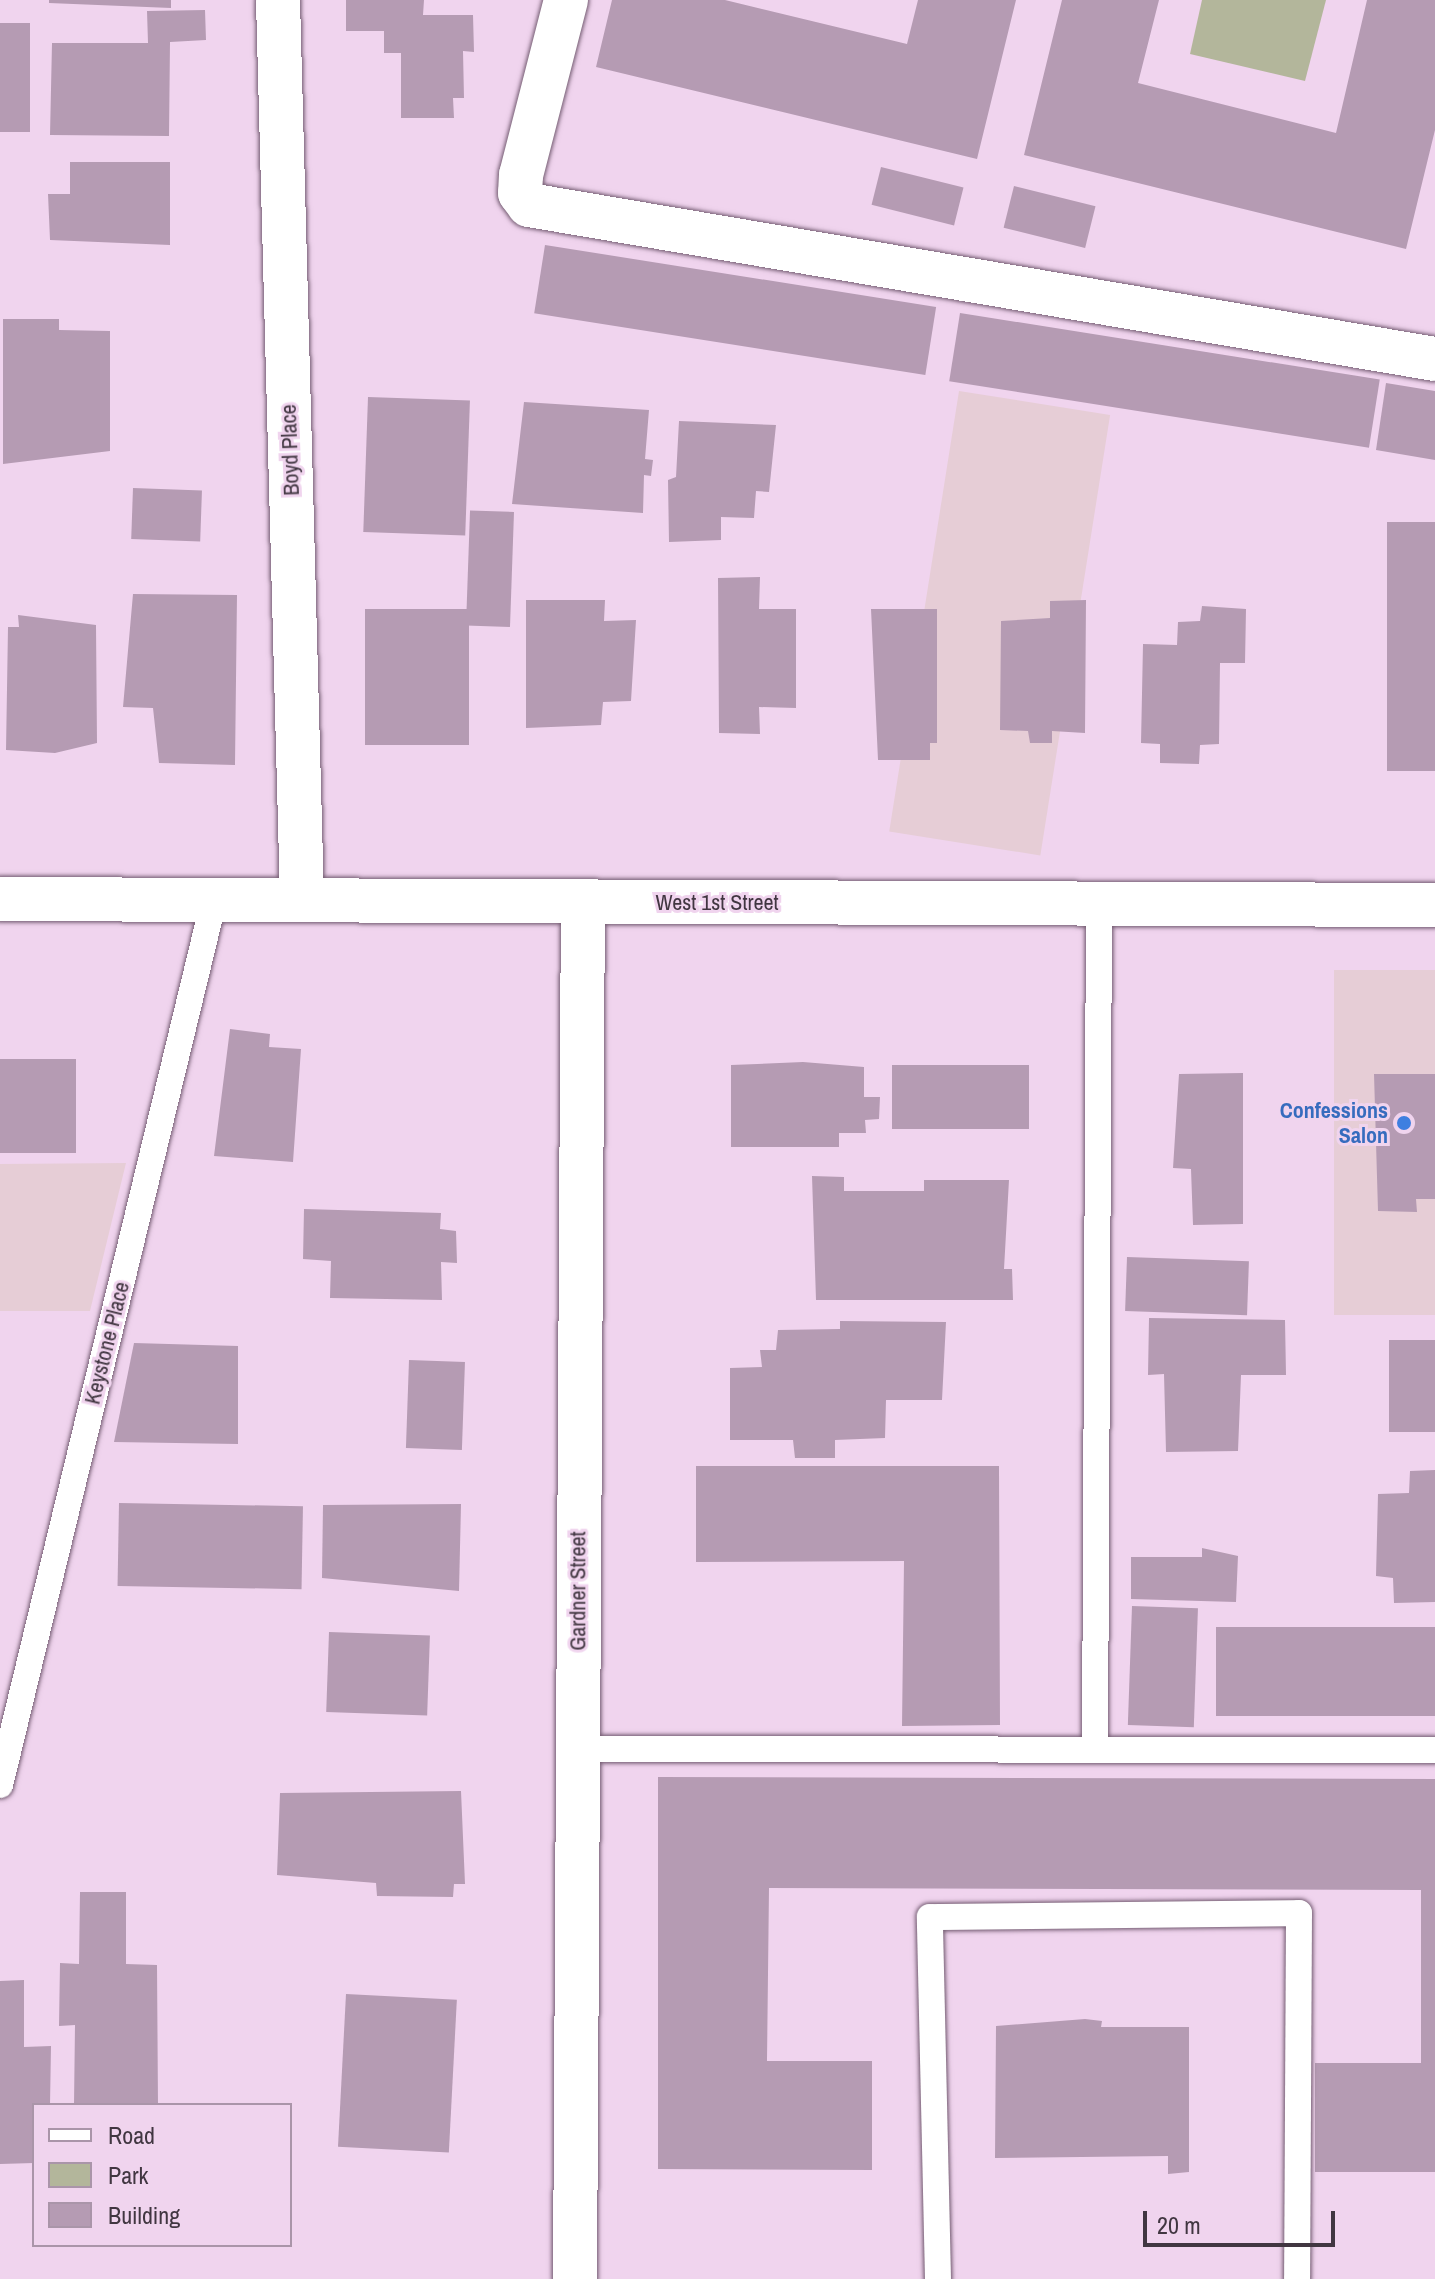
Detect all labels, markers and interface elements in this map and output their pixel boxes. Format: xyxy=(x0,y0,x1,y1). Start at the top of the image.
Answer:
street label: Boyd Place xyxy=(275,404,305,496)
street label: West 1st Street xyxy=(655,890,779,916)
place label: Confessions Salon xyxy=(1280,1097,1388,1148)
marker: Confessions Salon xyxy=(1395,1114,1413,1132)
street label: Keystone Place xyxy=(79,1279,135,1407)
street label: Gardner Street xyxy=(565,1531,591,1651)
legend xyxy=(32,2103,292,2247)
text: Road xyxy=(108,2119,155,2151)
text: Park xyxy=(108,2159,148,2191)
scale bar xyxy=(1147,2195,1339,2245)
text: Building xyxy=(108,2199,180,2231)
text: 20 m xyxy=(1157,2209,1201,2241)

